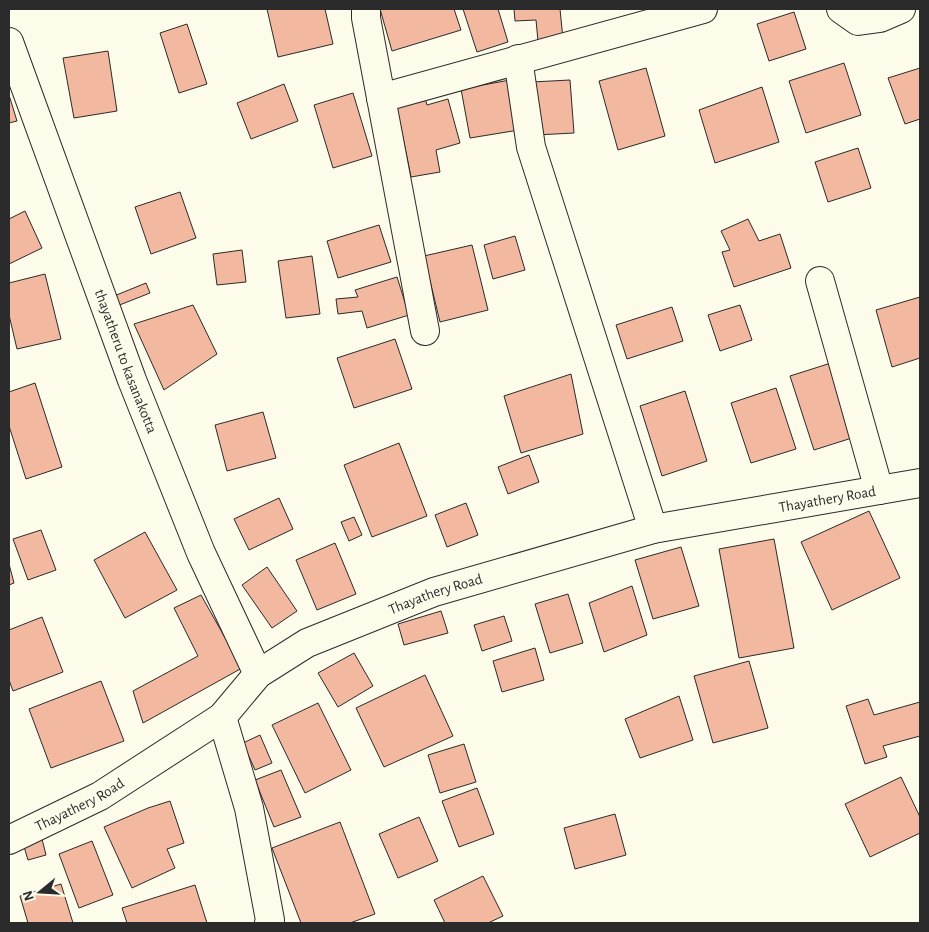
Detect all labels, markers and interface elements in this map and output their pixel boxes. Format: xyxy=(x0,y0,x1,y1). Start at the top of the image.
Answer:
street label: thayatheru to kasanakotta xyxy=(92,287,160,435)
street label: Thayathery Road xyxy=(778,483,877,515)
street label: Thayathery Road xyxy=(386,571,484,617)
street label: Thayathery Road xyxy=(33,775,127,834)
north arrow xyxy=(15,867,65,917)
text: N xyxy=(20,889,37,903)

